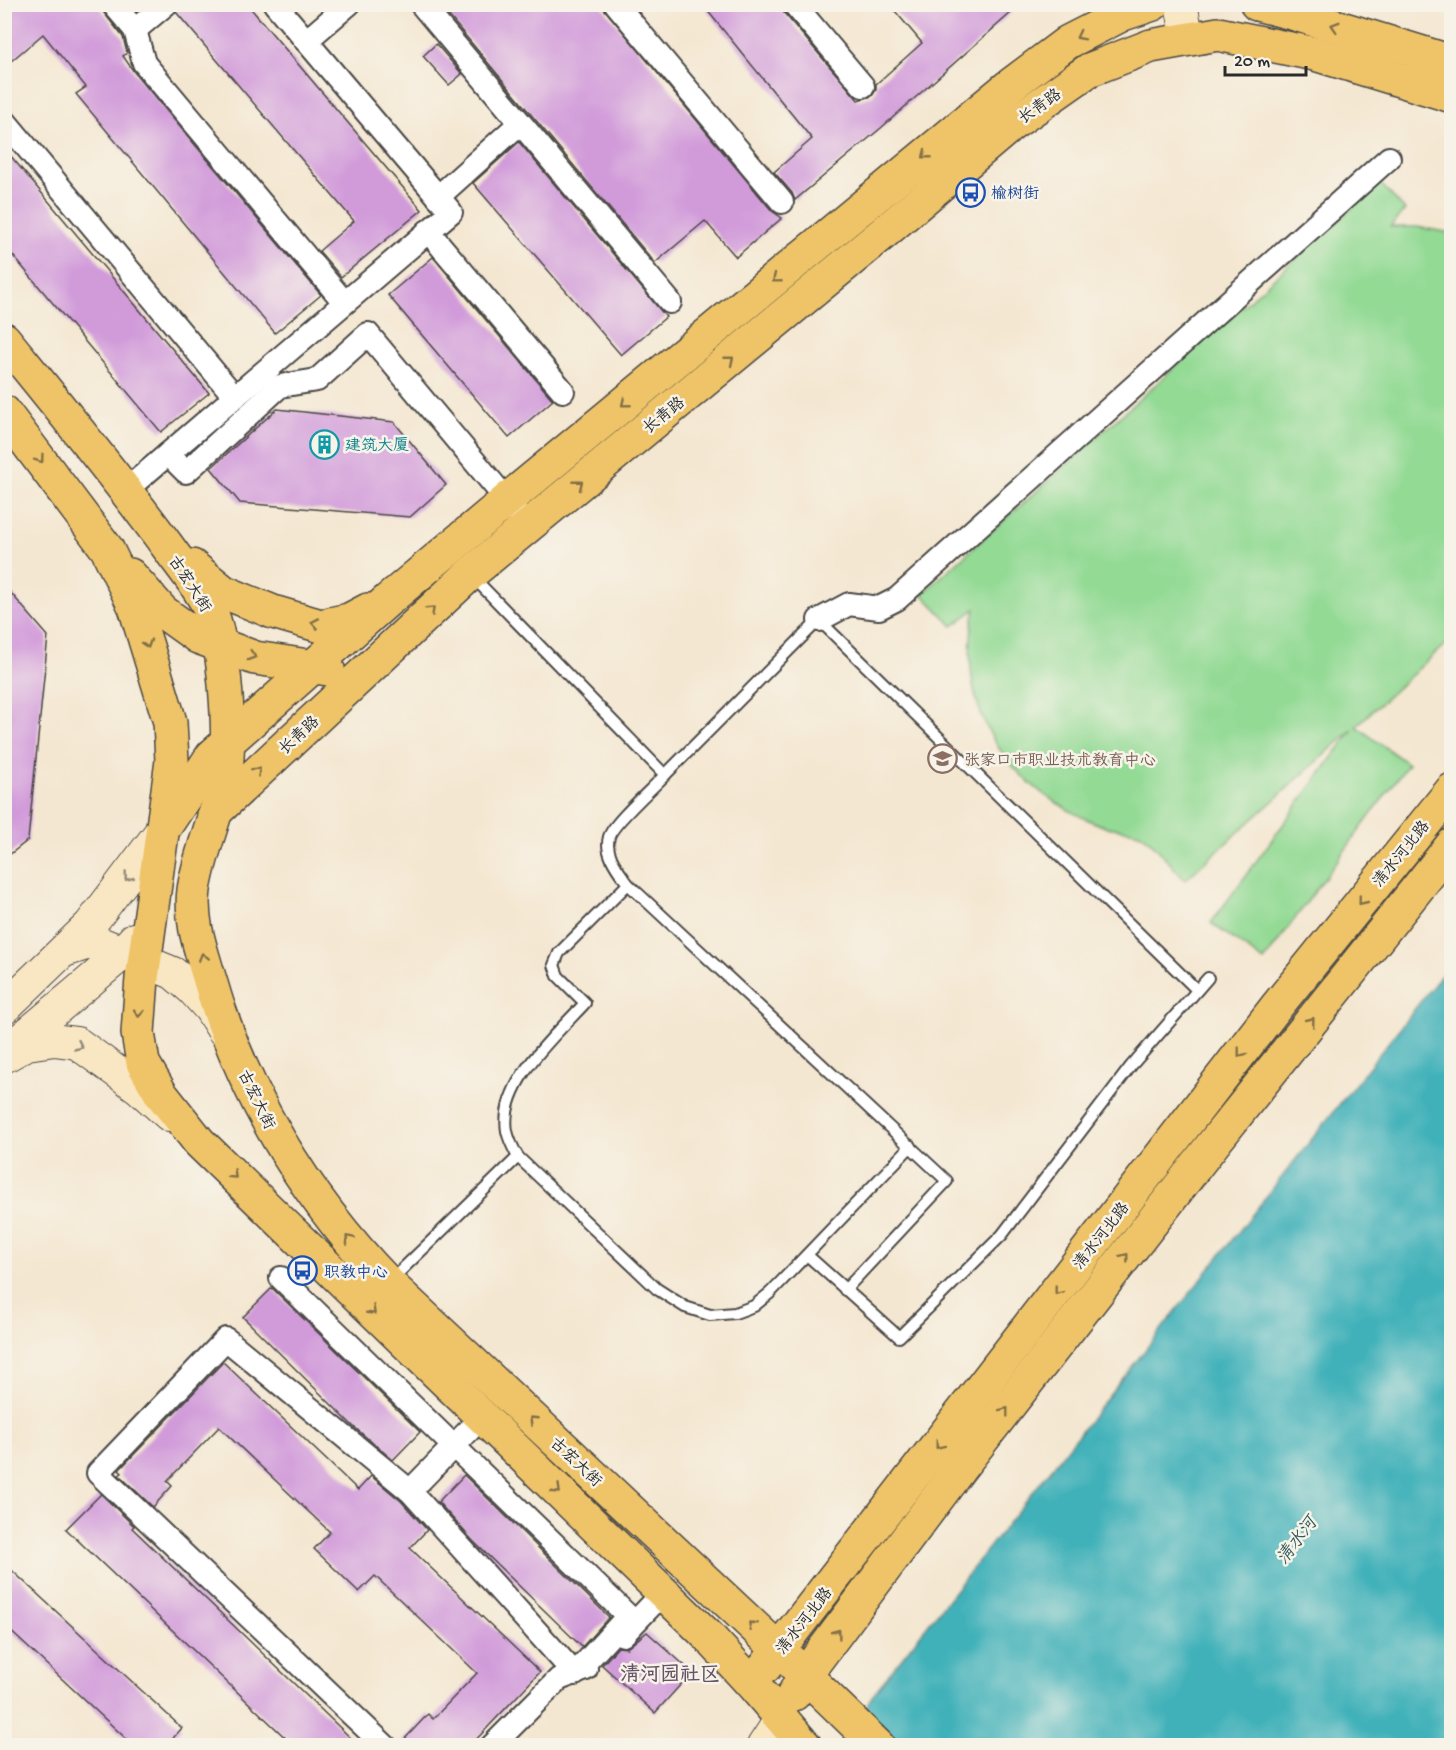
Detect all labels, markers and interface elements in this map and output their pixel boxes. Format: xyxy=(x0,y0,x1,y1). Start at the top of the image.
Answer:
one-way arrow xyxy=(1330,21,1341,34)
one-way arrow xyxy=(1076,29,1087,40)
scale bar xyxy=(1225,39,1306,77)
text: 20 m xyxy=(1234,52,1270,73)
street label: 长青路 xyxy=(1015,85,1066,129)
one-way arrow xyxy=(922,147,933,158)
bus stop icon: 榆树街 xyxy=(954,176,986,208)
place label: 榆树街 xyxy=(991,185,1039,205)
one-way arrow xyxy=(772,271,783,282)
one-way arrow xyxy=(723,356,734,367)
street label: 长青路 xyxy=(639,393,690,439)
one-way arrow xyxy=(621,395,632,406)
building icon: 建筑大厦 xyxy=(308,428,340,460)
place label: 建筑大厦 xyxy=(345,437,409,457)
one-way arrow xyxy=(32,452,43,463)
one-way arrow xyxy=(572,480,583,491)
street label: 古宏大街 xyxy=(163,552,215,617)
one-way arrow xyxy=(424,606,434,617)
one-way arrow xyxy=(310,617,320,630)
one-way arrow xyxy=(140,638,152,649)
one-way arrow xyxy=(246,649,257,661)
street label: 长青路 xyxy=(275,712,324,760)
school or university icon: 张家口市职业技术教育中心 xyxy=(927,743,959,775)
place label: 张家口市职业技术教育中心 xyxy=(964,751,1156,772)
one-way arrow xyxy=(250,768,261,779)
street label: 清水河北路 xyxy=(1369,817,1435,892)
one-way arrow xyxy=(124,870,135,881)
one-way arrow xyxy=(1358,894,1369,905)
one-way arrow xyxy=(198,952,210,963)
one-way arrow xyxy=(133,1008,146,1017)
one-way arrow xyxy=(1304,1017,1315,1028)
one-way arrow xyxy=(72,1039,83,1051)
one-way arrow xyxy=(1237,1046,1248,1057)
street label: 古宏大街 xyxy=(232,1067,279,1133)
one-way arrow xyxy=(225,1167,236,1178)
street label: 清水河北路 xyxy=(1069,1199,1135,1275)
one-way arrow xyxy=(345,1236,356,1246)
one-way arrow xyxy=(1118,1253,1129,1264)
bus stop icon: 职教中心 xyxy=(287,1255,319,1287)
place label: 职教中心 xyxy=(324,1263,388,1284)
one-way arrow xyxy=(1054,1284,1065,1295)
one-way arrow xyxy=(365,1303,376,1314)
one-way arrow xyxy=(998,1406,1009,1417)
one-way arrow xyxy=(530,1416,540,1427)
street label: 古宏大街 xyxy=(545,1433,606,1492)
one-way arrow xyxy=(935,1439,946,1450)
one-way arrow xyxy=(550,1483,561,1494)
water label: 清水河 xyxy=(1273,1511,1324,1569)
street label: 清水河北路 xyxy=(772,1584,838,1660)
one-way arrow xyxy=(749,1621,759,1632)
one-way arrow xyxy=(829,1629,840,1640)
district label: 清河园社区 xyxy=(620,1663,720,1688)

